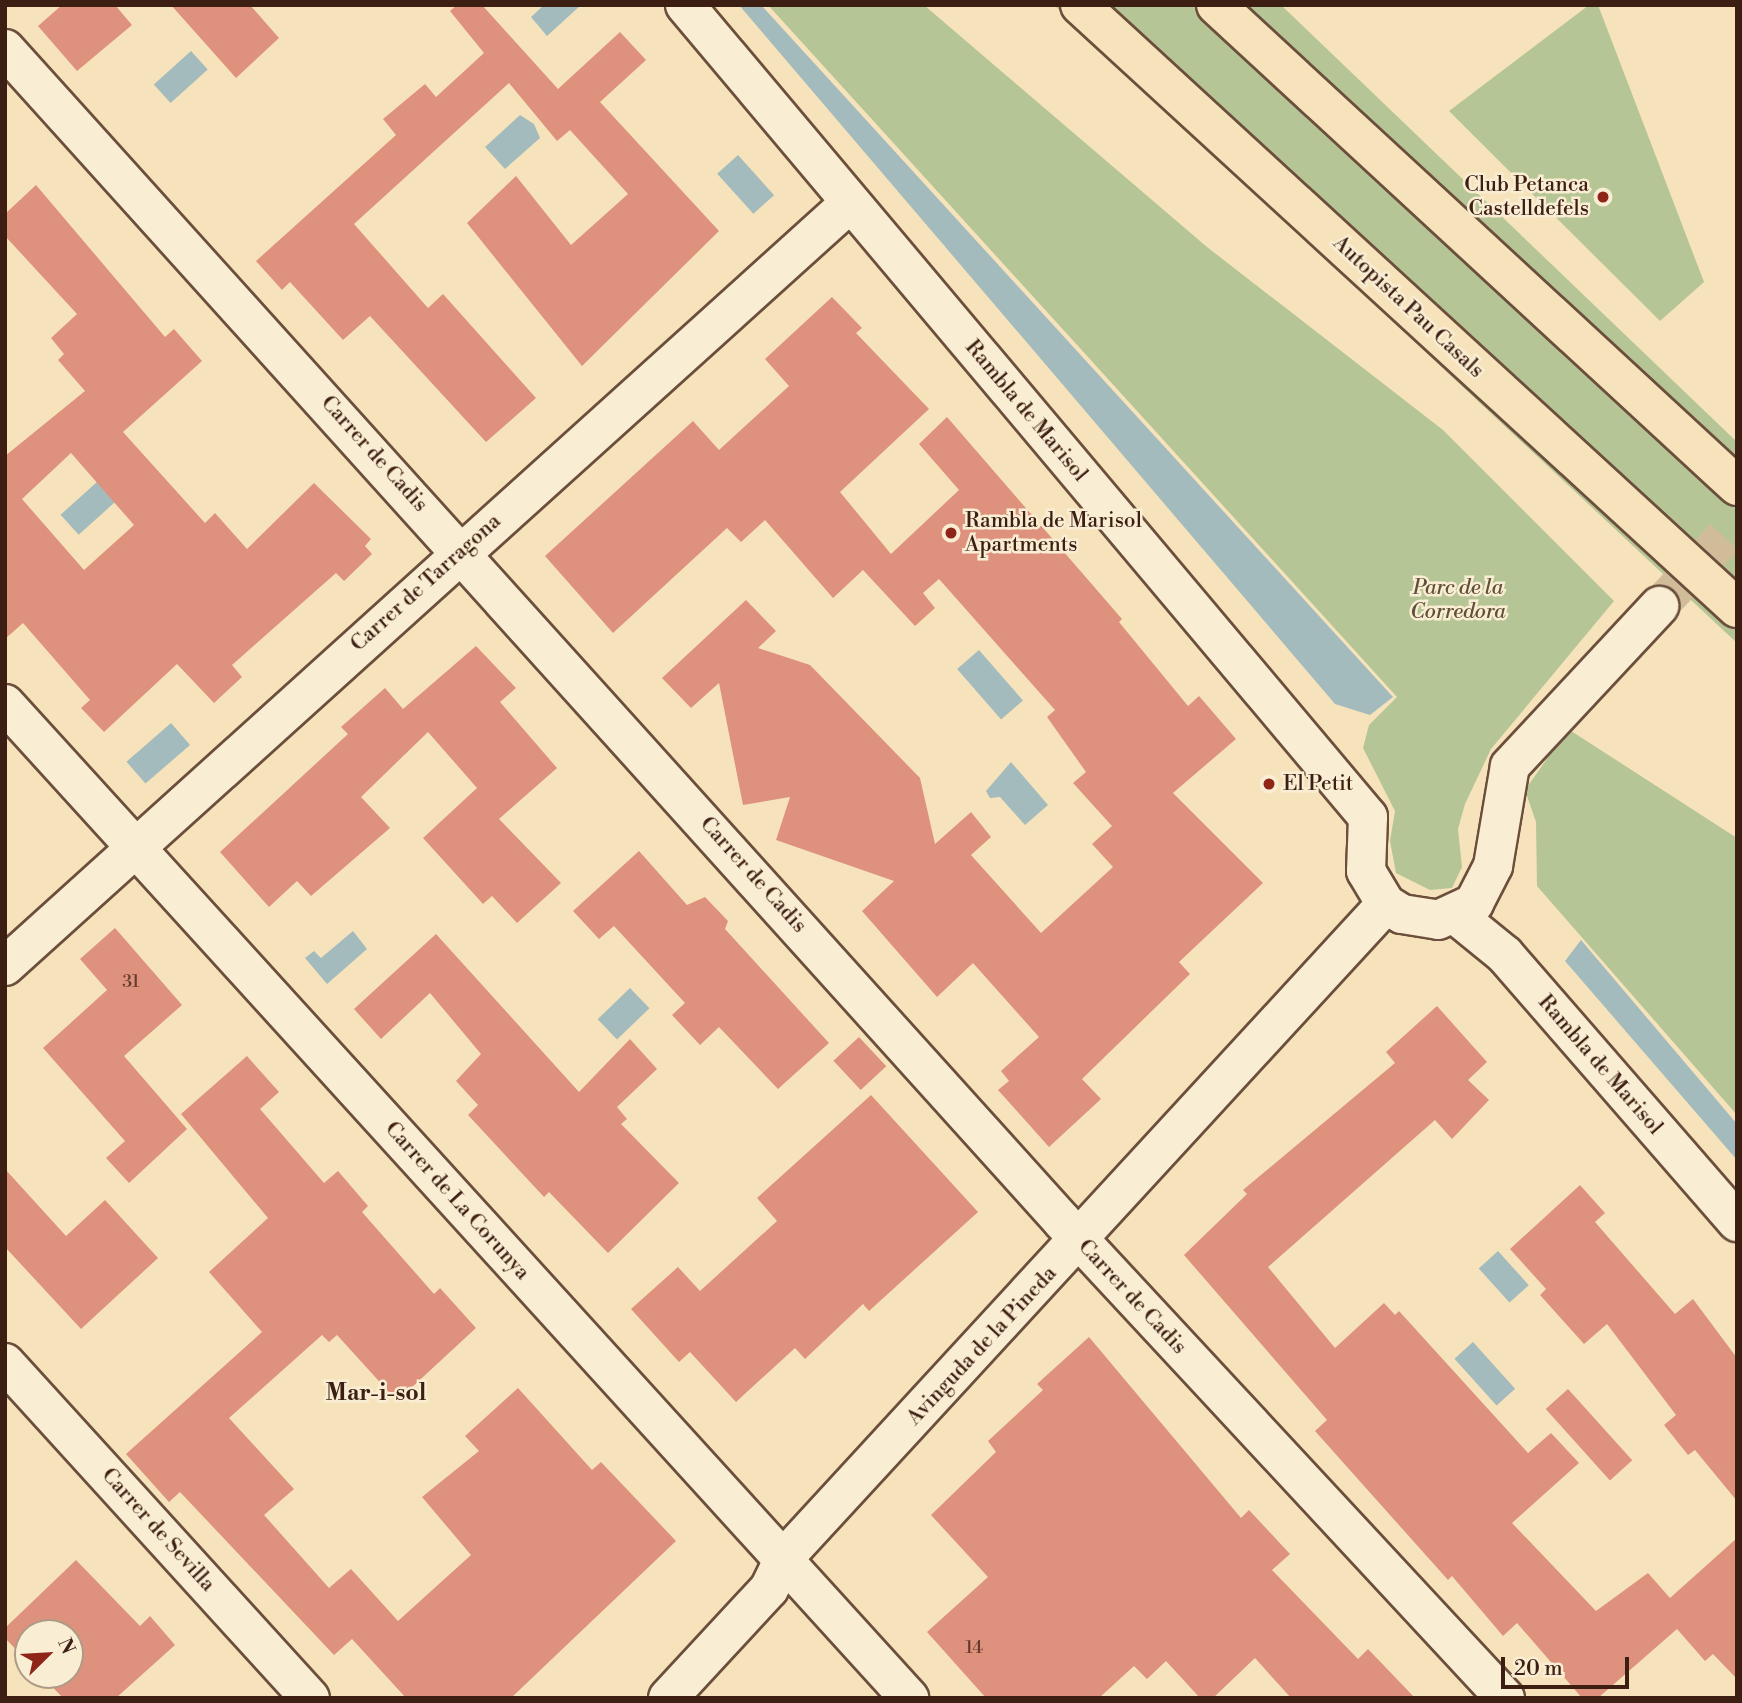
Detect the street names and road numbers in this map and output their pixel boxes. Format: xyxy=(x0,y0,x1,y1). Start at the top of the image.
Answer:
street label: Autopista Pau Casals xyxy=(1327,231,1489,383)
street label: Rambla de Marisol xyxy=(960,335,1092,487)
street label: Carrer de Cadis xyxy=(315,391,433,517)
street label: Carrer de Tarragona xyxy=(346,509,506,657)
street label: Carrer de Cadis xyxy=(694,812,812,938)
street label: Rambla de Marisol xyxy=(1532,990,1668,1140)
street label: Carrer de La Corunya xyxy=(379,1117,535,1285)
street label: Carrer de Cadis xyxy=(1073,1234,1191,1360)
street label: Avinguda de la Pineda xyxy=(902,1261,1062,1431)
street label: Carrer de Sevilla xyxy=(96,1463,220,1597)

